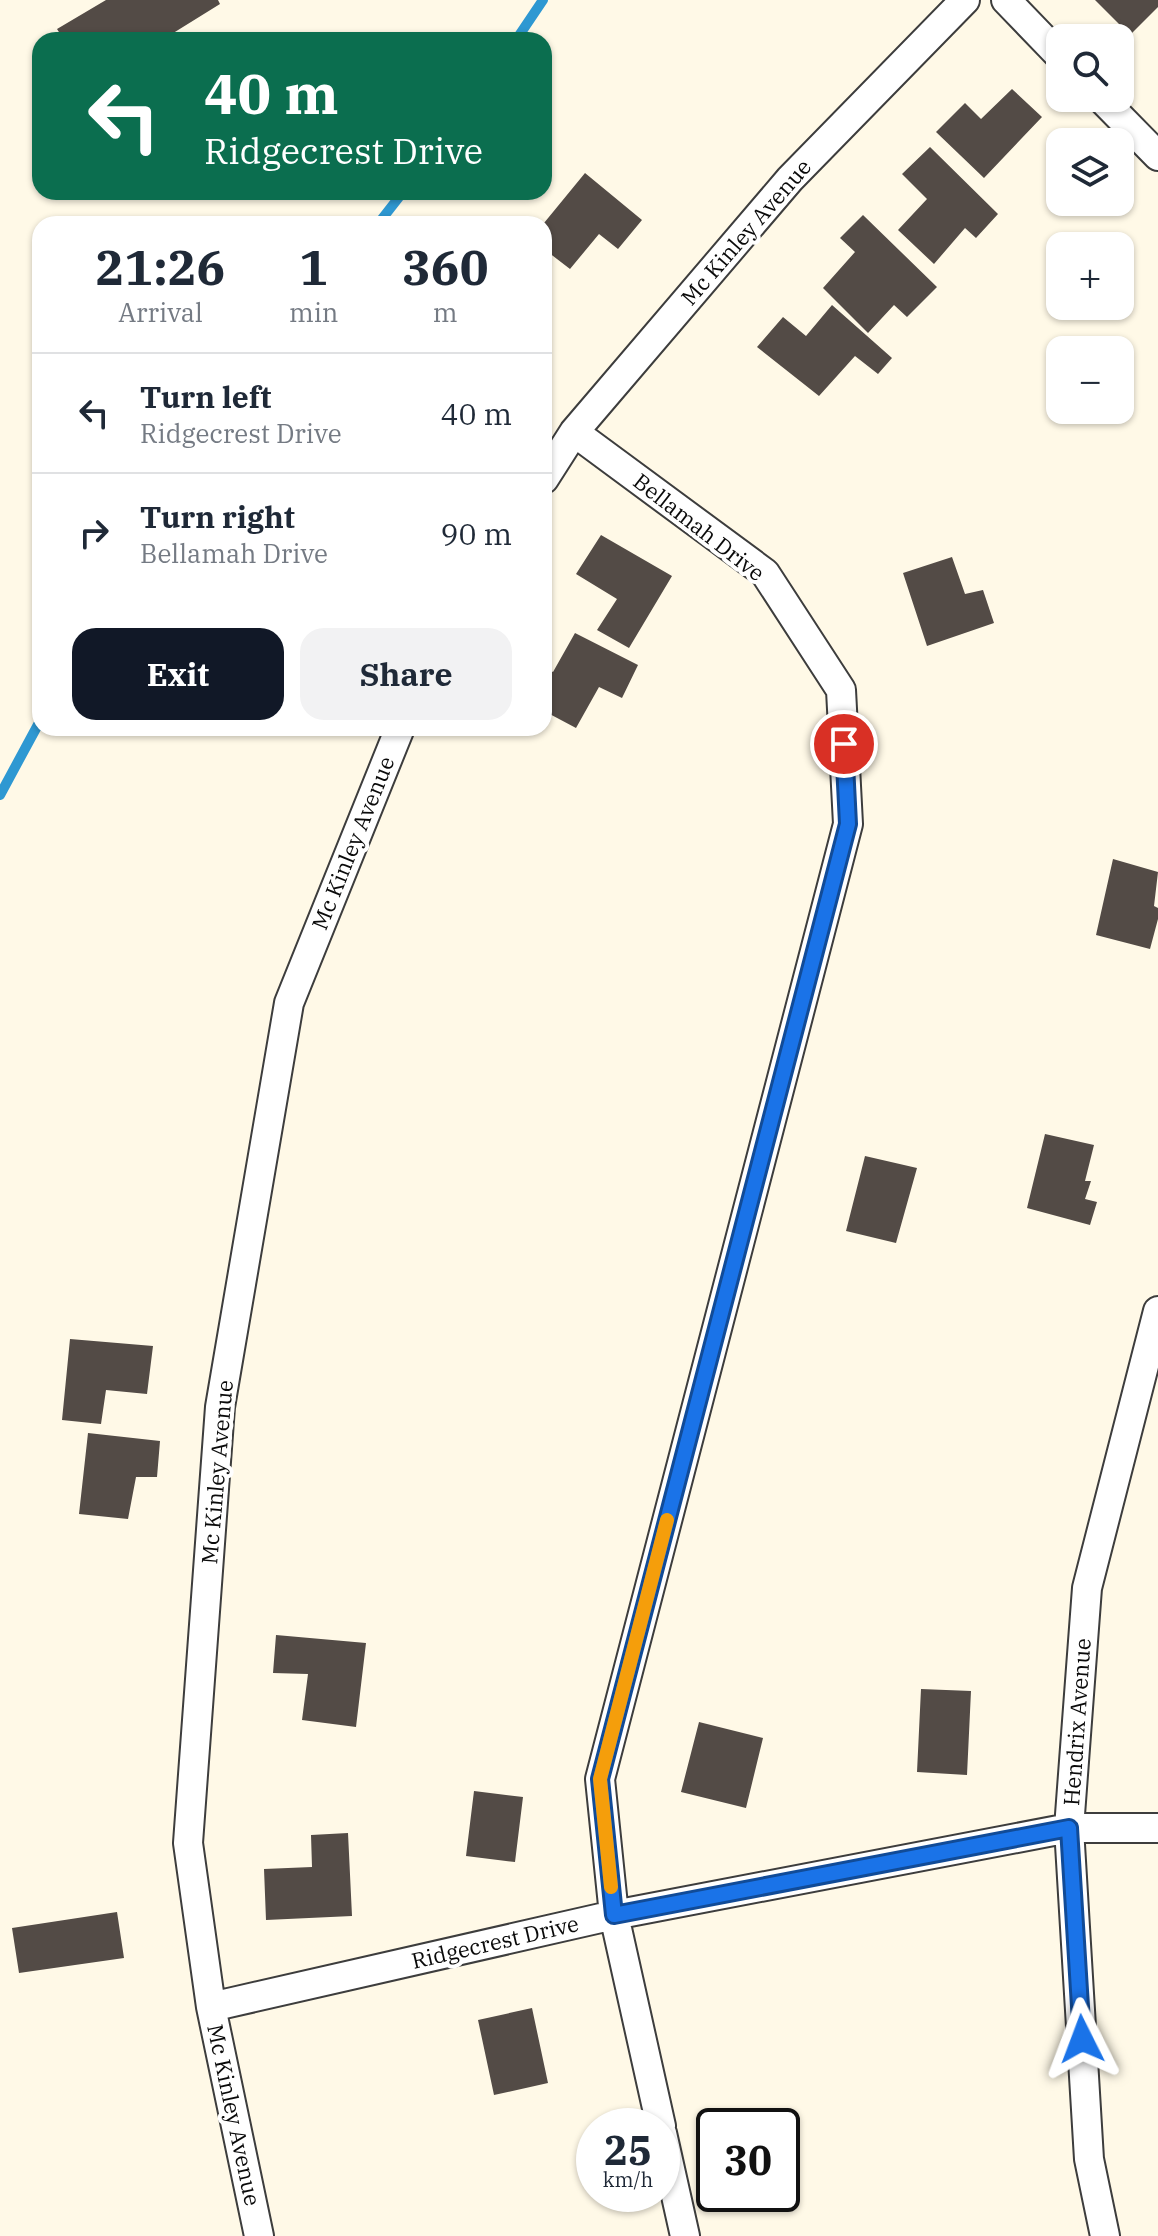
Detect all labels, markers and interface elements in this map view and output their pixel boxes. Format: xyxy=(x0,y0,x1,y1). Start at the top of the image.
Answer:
map controls xyxy=(1046,24,1134,424)
button: search xyxy=(1046,24,1134,112)
text: 40 m xyxy=(204,57,339,129)
icon: left xyxy=(72,64,176,168)
text: Ridgecrest Drive xyxy=(204,127,483,174)
button: layers xyxy=(1046,128,1134,216)
street label: Mc Kinley Avenue xyxy=(674,152,817,311)
button: + xyxy=(1046,232,1134,320)
text: 21:26 xyxy=(96,236,225,298)
text: 1 xyxy=(299,236,328,298)
text: 360 xyxy=(402,236,488,298)
text: Arrival xyxy=(118,295,203,329)
text: min xyxy=(289,295,338,329)
text: m xyxy=(433,295,458,329)
button: − xyxy=(1046,336,1134,424)
text: Turn left xyxy=(140,377,272,416)
icon: left xyxy=(72,391,116,435)
text: 40 m xyxy=(440,394,512,433)
text: Ridgecrest Drive xyxy=(140,416,342,450)
street label: Bellamah Drive xyxy=(628,466,771,587)
text: Turn right xyxy=(140,497,295,536)
icon: right xyxy=(72,511,116,555)
text: 90 m xyxy=(440,514,512,553)
text: Bellamah Drive xyxy=(140,536,328,570)
button: Exit xyxy=(72,628,284,720)
button: Share xyxy=(300,628,512,720)
pin xyxy=(810,710,878,778)
icon: arrive xyxy=(822,722,866,766)
street label: Mc Kinley Avenue xyxy=(305,752,401,934)
street label: Mc Kinley Avenue xyxy=(194,1379,239,1565)
street label: Hendrix Avenue xyxy=(1056,1637,1097,1807)
street label: Ridgecrest Drive xyxy=(409,1908,581,1975)
position arrow xyxy=(1040,1997,1124,2081)
street label: Mc Kinley Avenue xyxy=(201,2022,268,2208)
speed limit sign: 30 xyxy=(696,2108,800,2212)
text: 25 xyxy=(604,2124,652,2176)
text: km/h xyxy=(603,2166,653,2193)

